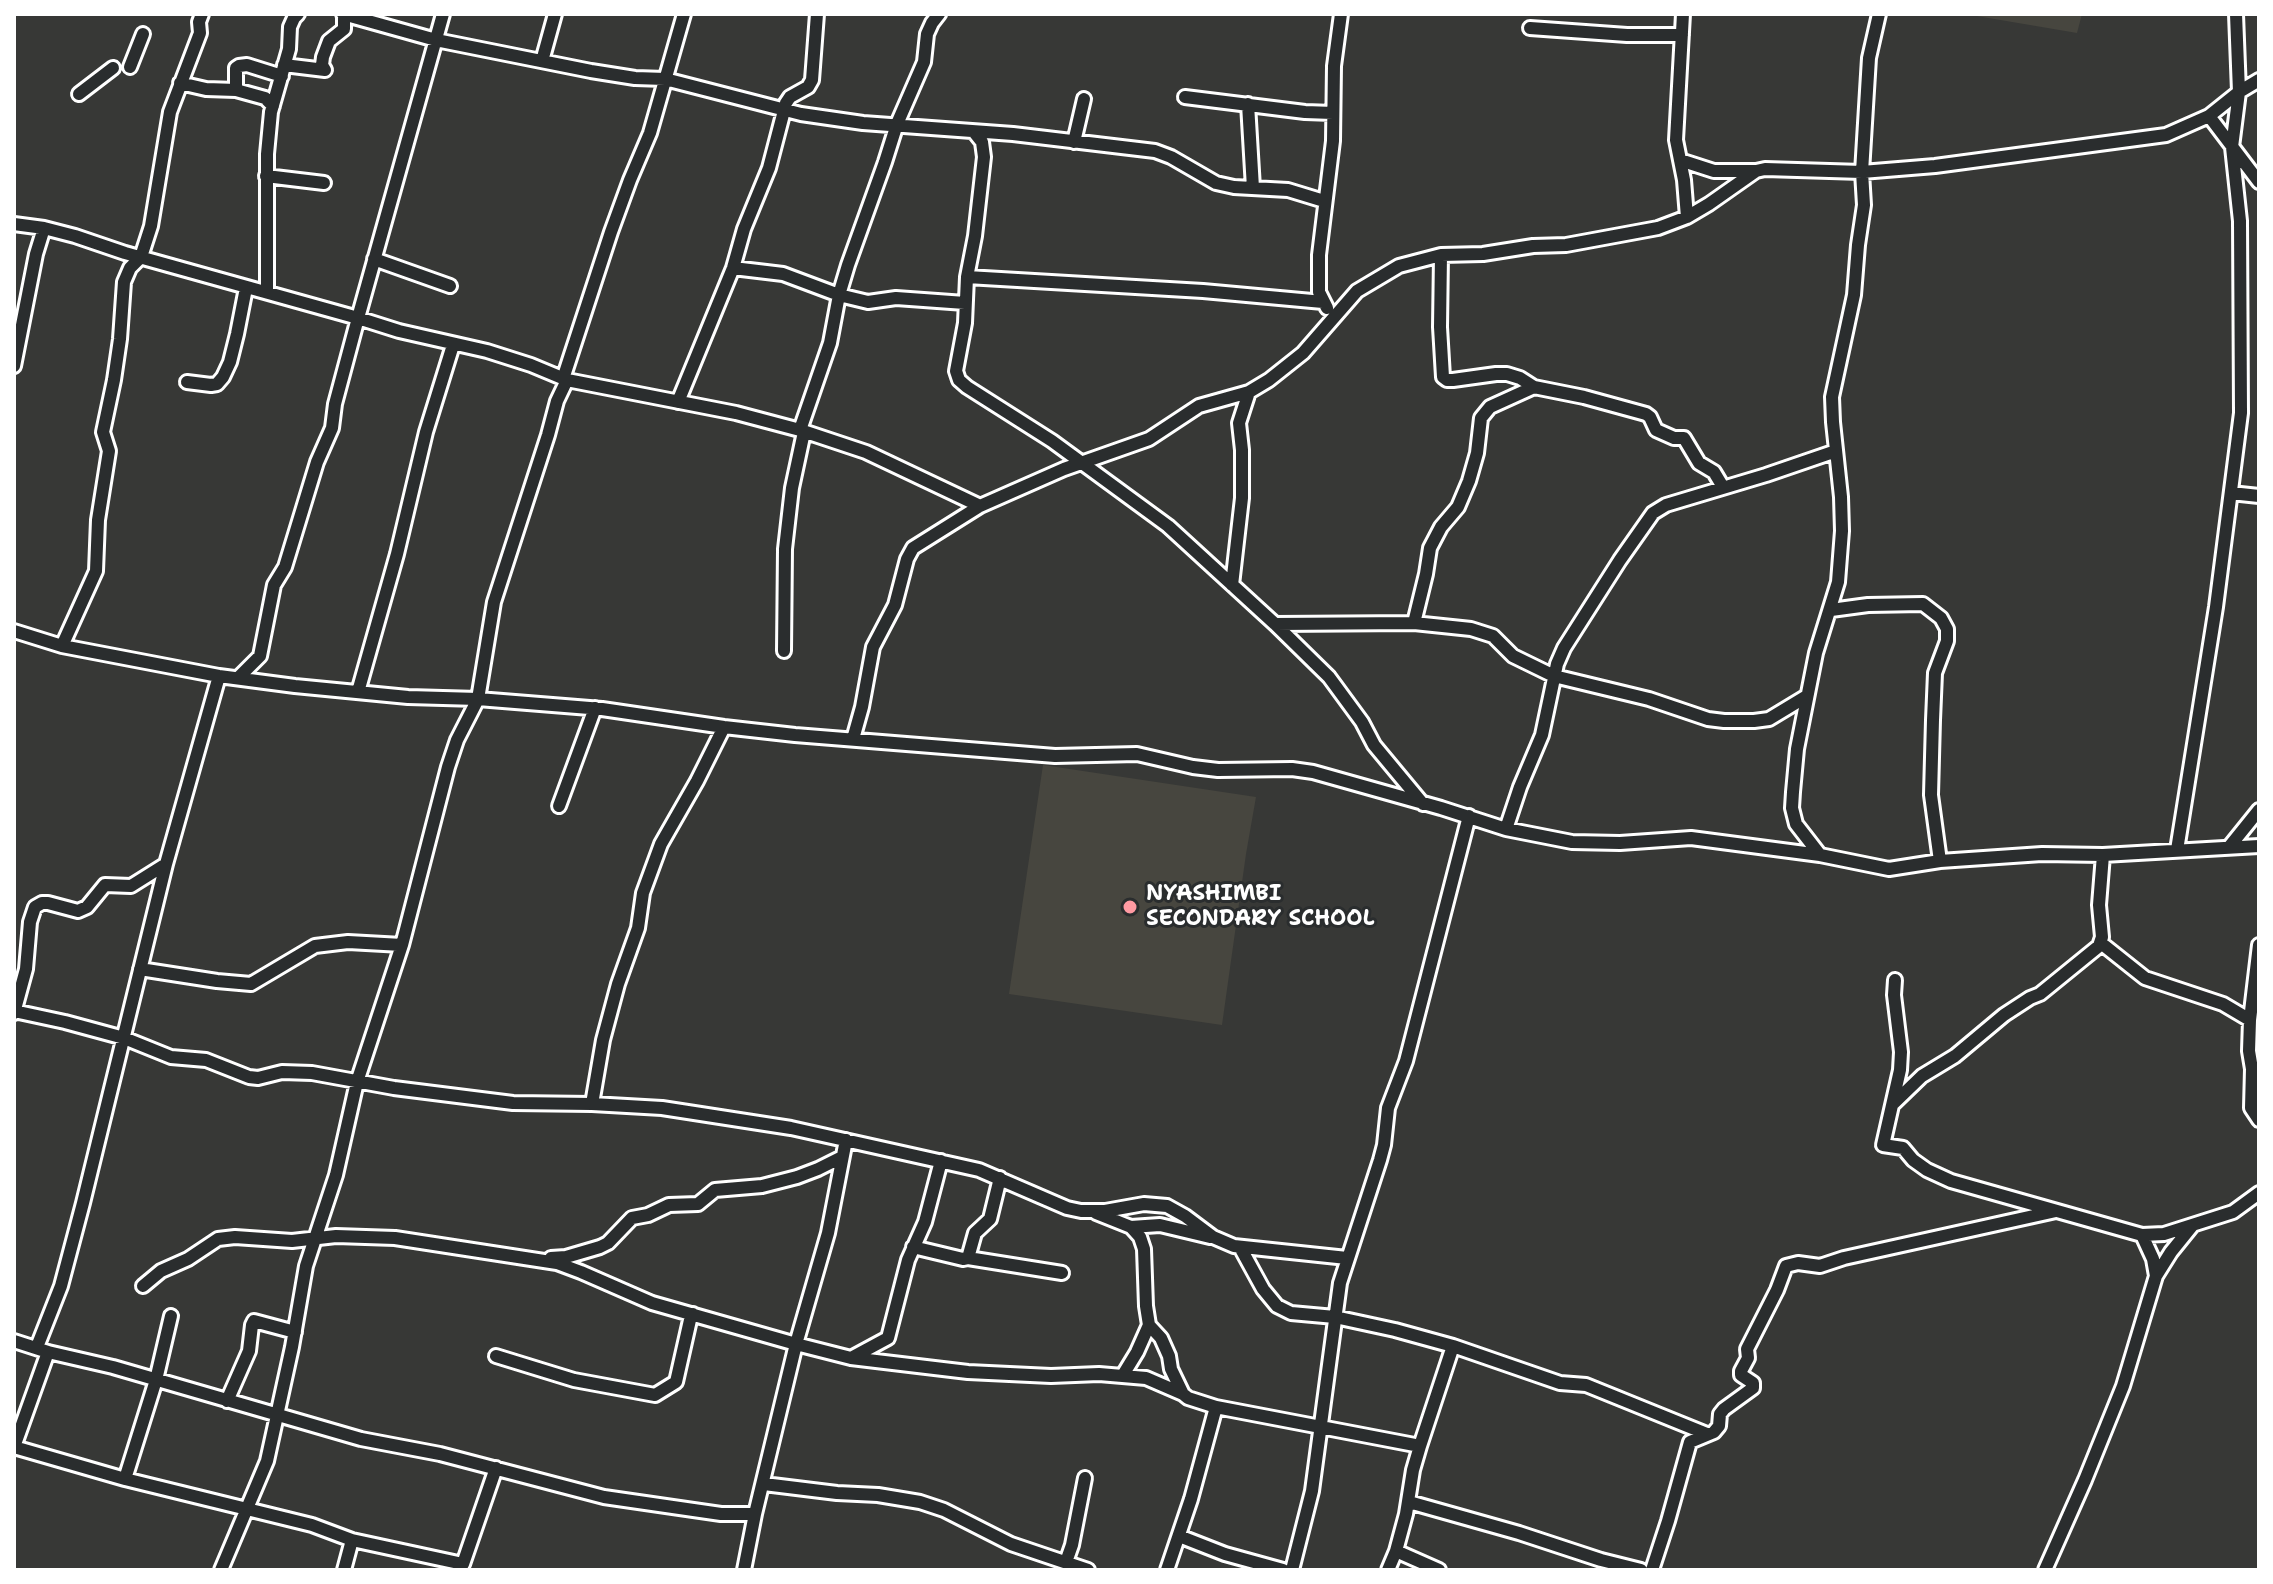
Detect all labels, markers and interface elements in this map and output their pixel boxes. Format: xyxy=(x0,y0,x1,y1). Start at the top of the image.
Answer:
place label: NYASHIMBI SECONDARY SCHOOL xyxy=(1146,881,1375,932)
marker: NYASHIMBI SECONDARY SCHOOL xyxy=(1121,898,1139,916)

